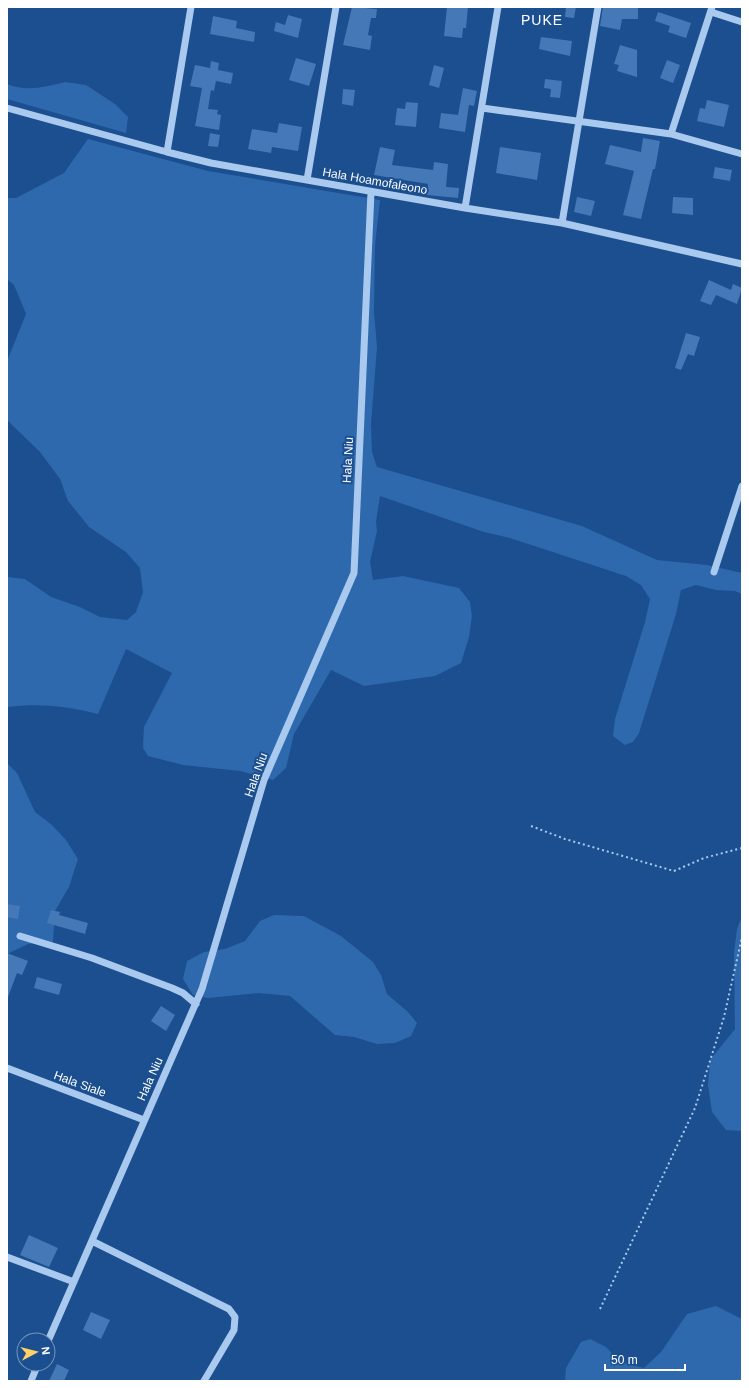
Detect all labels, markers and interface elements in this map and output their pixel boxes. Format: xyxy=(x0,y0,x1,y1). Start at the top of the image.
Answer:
district label: PUKE xyxy=(521,12,563,28)
street label: Hala Hoamofaleono xyxy=(322,165,429,197)
street label: Hala Niu xyxy=(340,437,356,483)
street label: Hala Niu xyxy=(242,751,270,799)
street label: Hala Niu xyxy=(134,1055,166,1103)
street label: Hala Siale xyxy=(52,1068,108,1100)
north arrow xyxy=(16,1332,56,1372)
text: N xyxy=(39,1346,52,1356)
scale bar xyxy=(605,1346,685,1372)
text: 50 m xyxy=(611,1353,638,1367)

